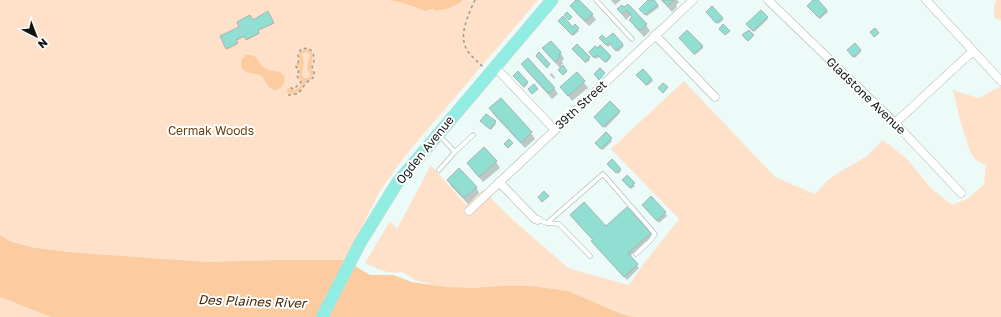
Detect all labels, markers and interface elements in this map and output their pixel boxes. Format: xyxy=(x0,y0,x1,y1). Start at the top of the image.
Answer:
north arrow xyxy=(16,16,56,56)
text: N xyxy=(36,36,50,51)
street label: Gladstone Avenue xyxy=(824,54,909,137)
street label: 39th Street xyxy=(552,77,610,132)
street label: Ogden Avenue xyxy=(393,113,457,187)
park label: Cermak Woods xyxy=(168,123,254,138)
water label: Des Plaines River xyxy=(198,291,308,311)

